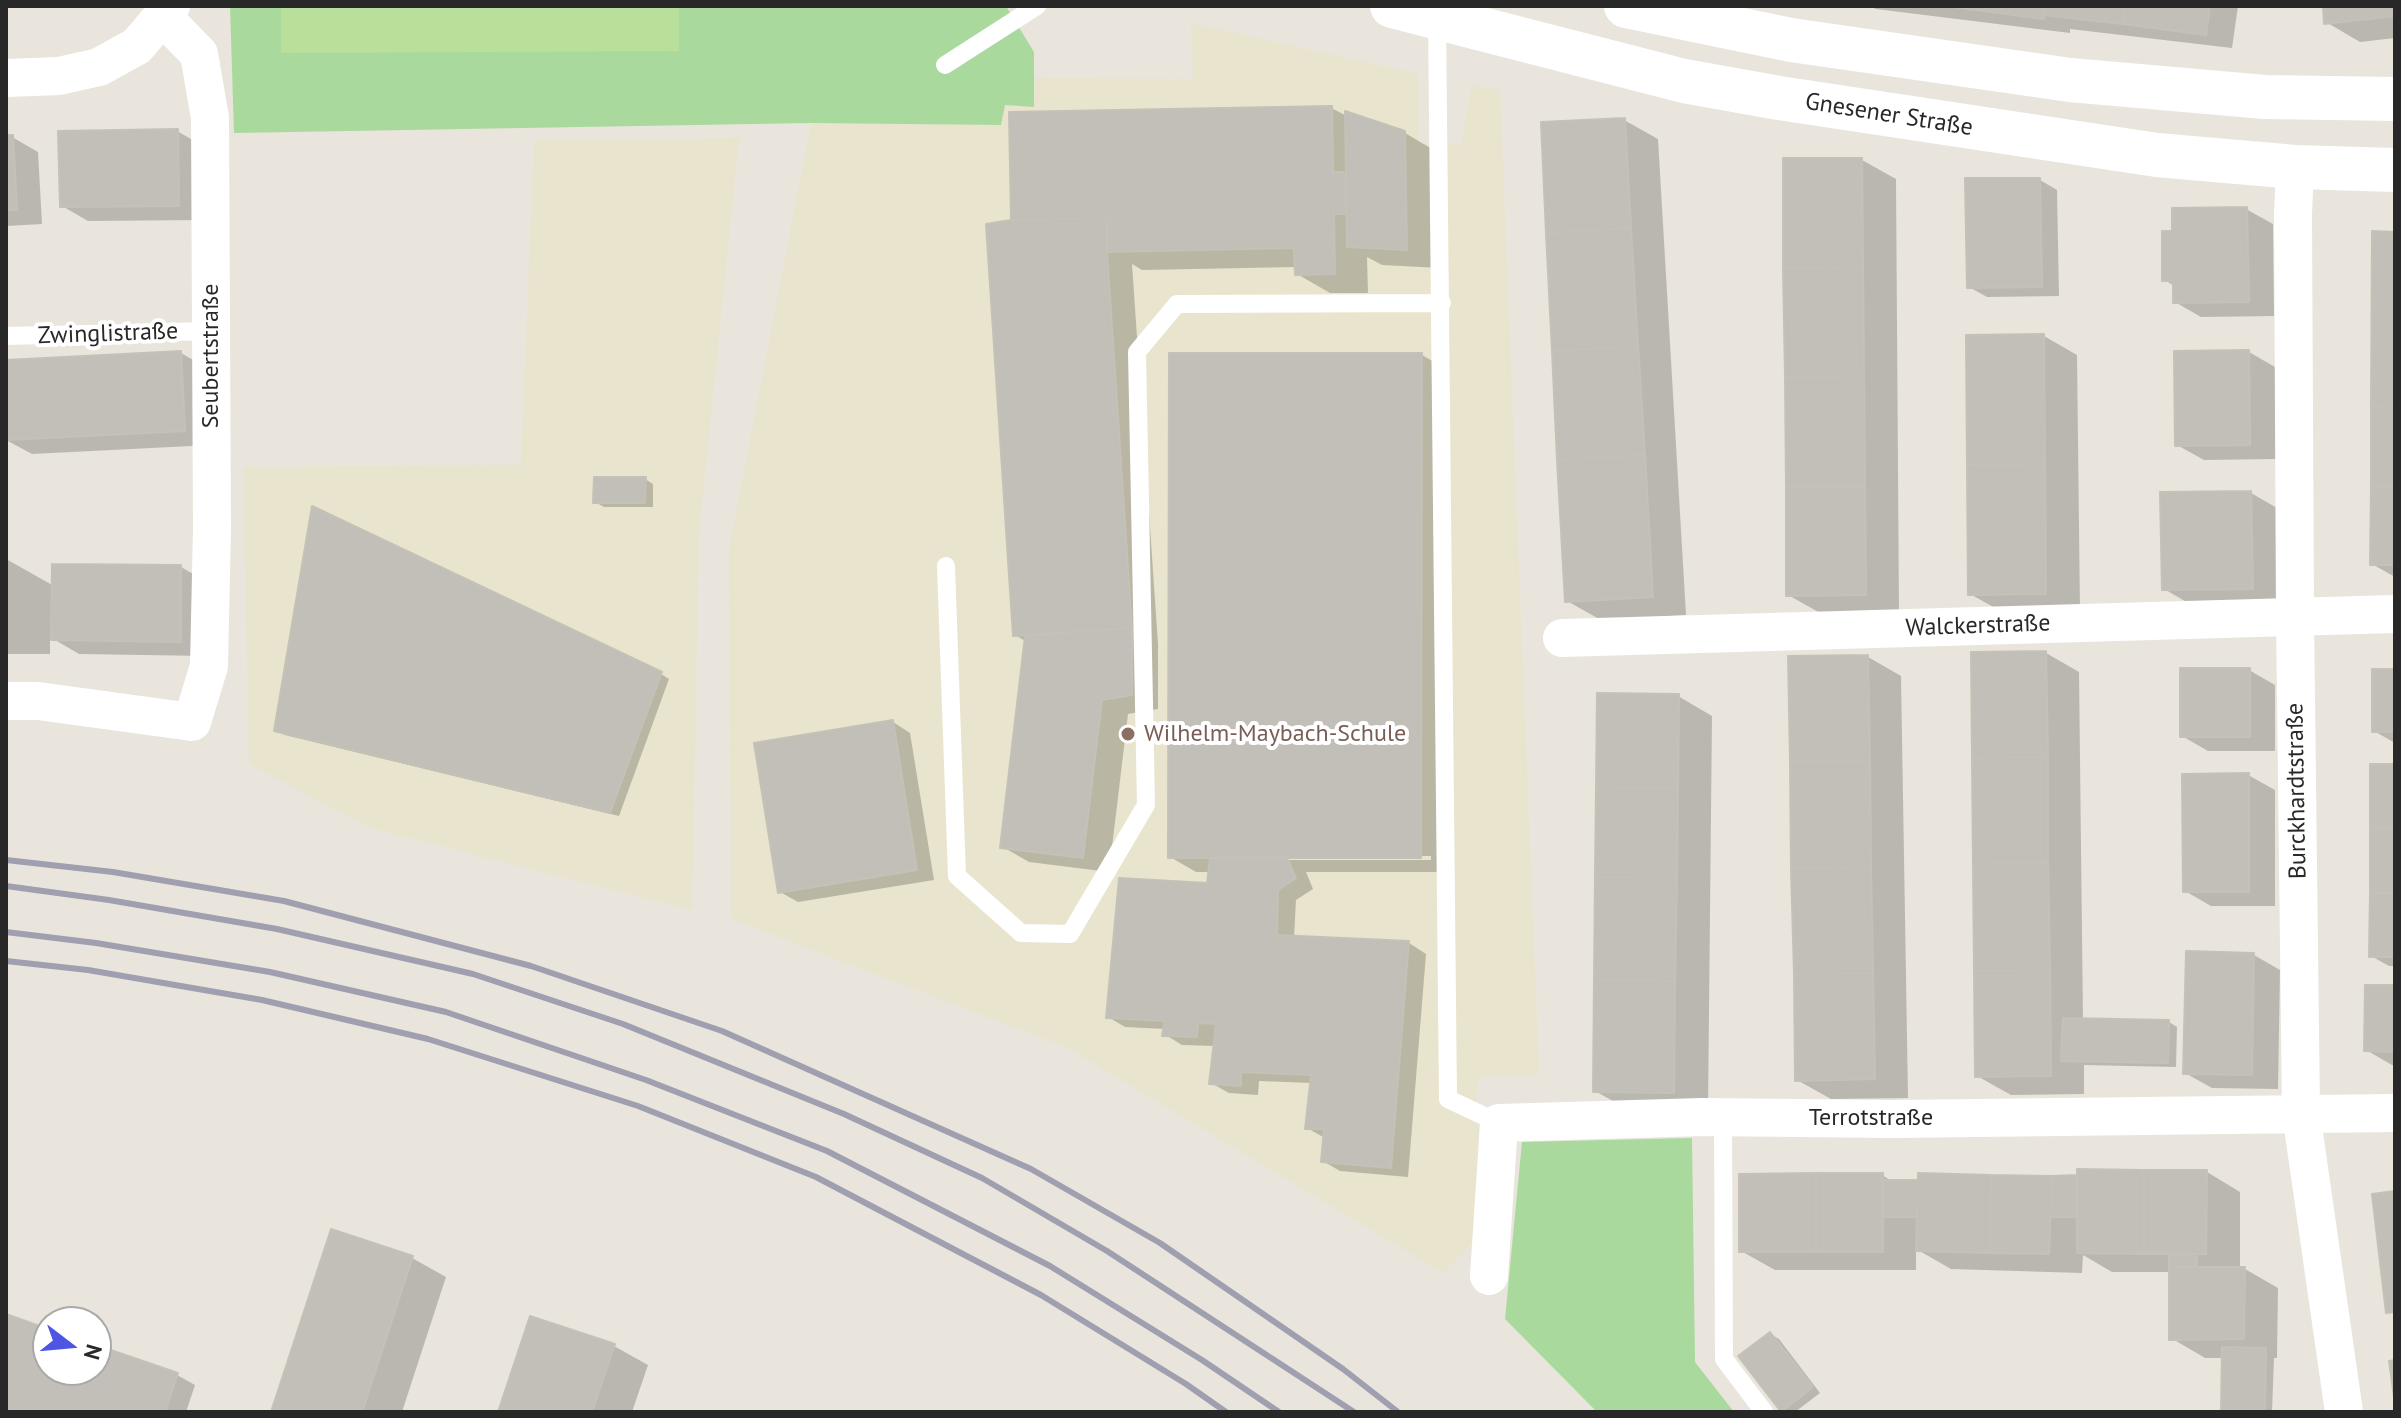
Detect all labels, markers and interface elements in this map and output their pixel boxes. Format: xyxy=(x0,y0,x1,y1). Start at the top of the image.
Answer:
street label: Gnesener Straße xyxy=(1803,88,1975,142)
street label: Seubertstraße xyxy=(197,284,225,428)
street label: Zwinglistraße xyxy=(37,317,179,351)
street label: Walckerstraße xyxy=(1905,609,2051,643)
street label: Burckhardtstraße xyxy=(2281,703,2313,879)
place label: Wilhelm-Maybach-Schule xyxy=(1144,720,1406,748)
marker: Wilhelm-Maybach-Schule xyxy=(1119,725,1137,743)
street label: Terrotstraße xyxy=(1809,1104,1933,1132)
north arrow xyxy=(32,1306,112,1386)
text: N xyxy=(78,1341,109,1363)

